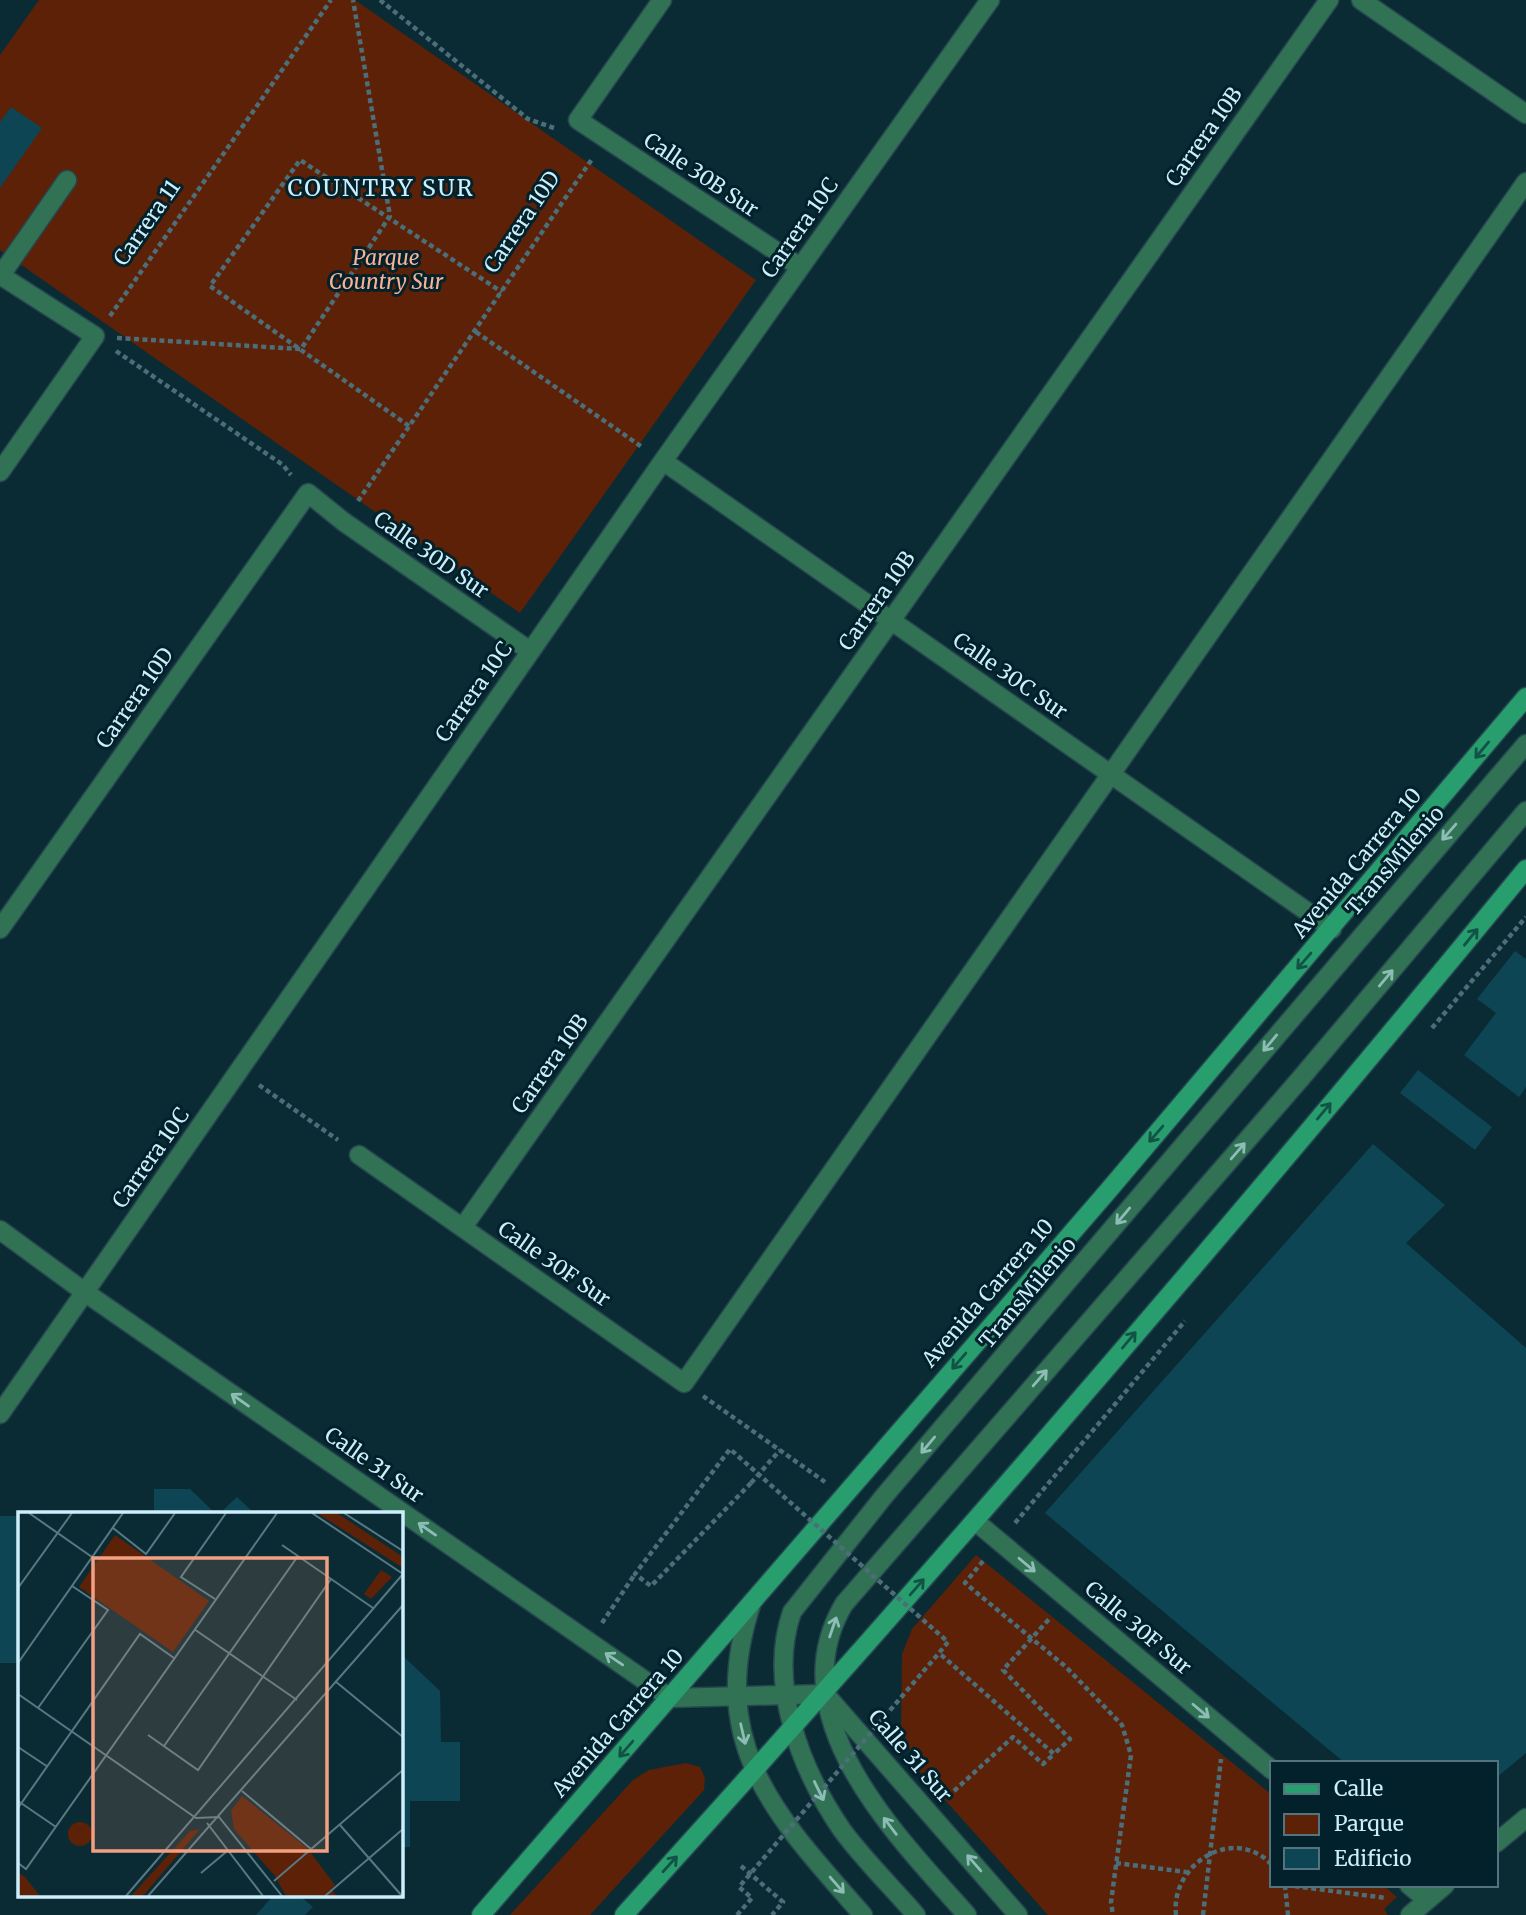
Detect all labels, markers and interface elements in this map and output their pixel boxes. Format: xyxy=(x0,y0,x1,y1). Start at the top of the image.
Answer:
street label: Carrera 10B xyxy=(1159,82,1248,192)
street label: Calle 30B Sur xyxy=(639,126,764,223)
street label: Carrera 10D xyxy=(478,165,566,278)
street label: Carrera 10C xyxy=(755,172,844,283)
district label: COUNTRY SUR xyxy=(287,173,475,202)
street label: Carrera 11 xyxy=(107,175,186,271)
park label: Parque Country Sur xyxy=(329,244,444,295)
street label: Calle 30D Sur xyxy=(369,505,494,604)
street label: Carrera 10B xyxy=(832,546,921,656)
street label: Calle 30C Sur xyxy=(948,626,1073,725)
street label: Carrera 10C xyxy=(429,636,518,747)
street label: Carrera 10D xyxy=(90,642,179,753)
one-way arrow xyxy=(1474,740,1490,758)
street label: Avenida Carrera 10 xyxy=(1285,782,1427,944)
street label: TransMilenio xyxy=(1340,800,1450,921)
one-way arrow xyxy=(1441,823,1457,841)
one-way arrow xyxy=(1463,928,1478,946)
one-way arrow xyxy=(1296,952,1312,970)
one-way arrow xyxy=(1378,969,1394,987)
street label: Carrera 10B xyxy=(505,1009,594,1119)
one-way arrow xyxy=(1262,1034,1278,1052)
street label: Carrera 10C xyxy=(106,1102,195,1213)
one-way arrow xyxy=(1316,1102,1332,1120)
one-way arrow xyxy=(1148,1125,1164,1143)
one-way arrow xyxy=(1230,1142,1246,1160)
one-way arrow xyxy=(1115,1207,1131,1225)
street label: Avenida Carrera 10 xyxy=(915,1213,1059,1373)
street label: Calle 30F Sur xyxy=(493,1215,616,1312)
street label: TransMilenio xyxy=(973,1232,1082,1354)
one-way arrow xyxy=(1121,1331,1137,1349)
one-way arrow xyxy=(951,1352,967,1370)
one-way arrow xyxy=(1032,1369,1048,1387)
one-way arrow xyxy=(231,1393,250,1407)
street label: Calle 31 Sur xyxy=(320,1421,429,1508)
one-way arrow xyxy=(920,1436,936,1454)
inset map xyxy=(18,1512,402,1898)
one-way arrow xyxy=(418,1522,437,1536)
one-way arrow xyxy=(1018,1556,1036,1572)
street label: Calle 30F Sur xyxy=(1079,1575,1197,1680)
one-way arrow xyxy=(909,1578,925,1596)
one-way arrow xyxy=(828,1617,840,1639)
street label: Avenida Carrera 10 xyxy=(545,1643,689,1803)
one-way arrow xyxy=(605,1651,625,1665)
one-way arrow xyxy=(1192,1703,1210,1719)
street label: Calle 31 Sur xyxy=(863,1704,958,1808)
one-way arrow xyxy=(737,1722,750,1745)
one-way arrow xyxy=(618,1740,634,1758)
legend xyxy=(1270,1761,1498,1887)
text: Calle xyxy=(1334,1775,1383,1802)
one-way arrow xyxy=(813,1780,826,1801)
text: Parque xyxy=(1334,1810,1404,1837)
one-way arrow xyxy=(883,1818,898,1836)
text: Edificio xyxy=(1334,1845,1411,1872)
one-way arrow xyxy=(966,1855,982,1873)
one-way arrow xyxy=(661,1856,678,1873)
one-way arrow xyxy=(829,1876,845,1894)

